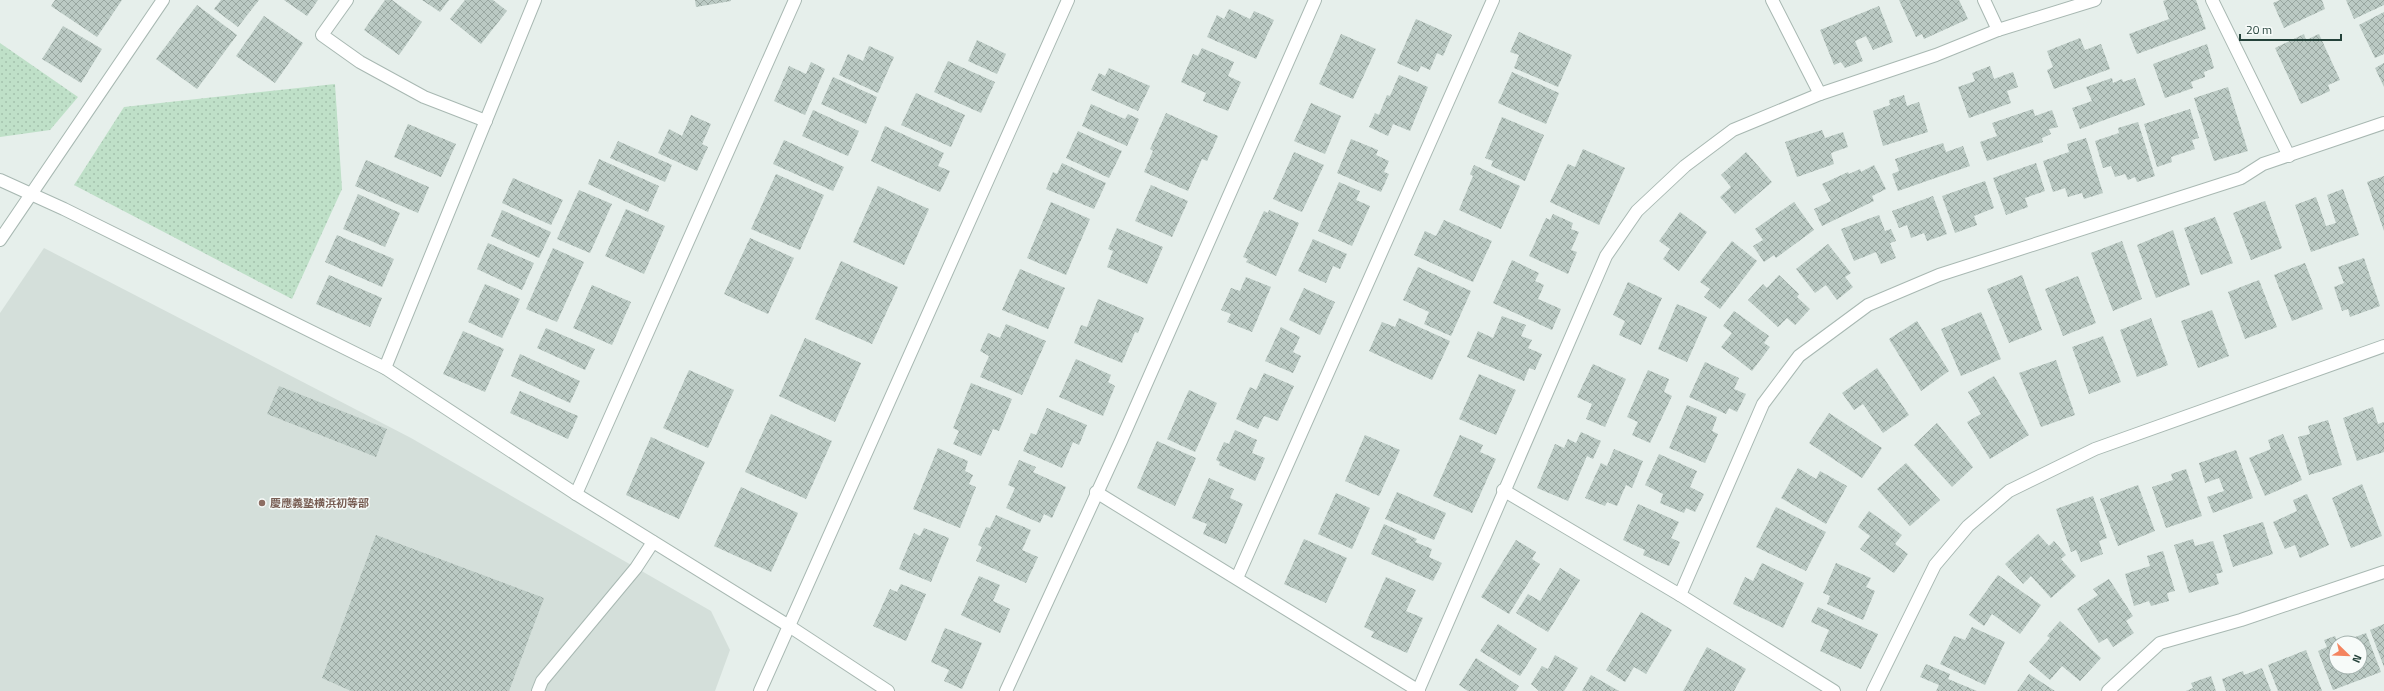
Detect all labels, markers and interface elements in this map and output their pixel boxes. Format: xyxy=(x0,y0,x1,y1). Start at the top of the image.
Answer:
scale bar xyxy=(2240,16,2341,42)
text: 20 m xyxy=(2246,20,2272,39)
place label: 慶應義塾横浜初等部 xyxy=(270,495,369,511)
marker: 慶應義塾横浜初等部 xyxy=(257,498,267,508)
north arrow xyxy=(2328,635,2368,675)
text: N xyxy=(2348,652,2366,666)

